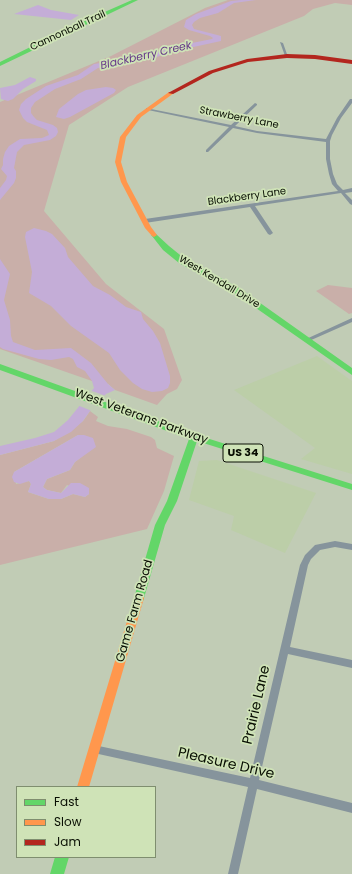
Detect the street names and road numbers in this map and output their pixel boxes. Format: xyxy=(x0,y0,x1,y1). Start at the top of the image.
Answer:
street label: Cannonball Trail xyxy=(28,8,108,54)
street label: Strawberry Lane xyxy=(198,104,280,132)
street label: Blackberry Lane xyxy=(207,186,287,208)
street label: West Kendall Drive xyxy=(176,253,262,311)
street label: West Veterans Parkway xyxy=(73,386,209,448)
road number: US 34 xyxy=(223,444,263,462)
street label: Game Farm Road xyxy=(113,558,157,664)
street label: Prairie Lane xyxy=(240,664,274,746)
street label: Pleasure Drive xyxy=(176,745,276,783)

